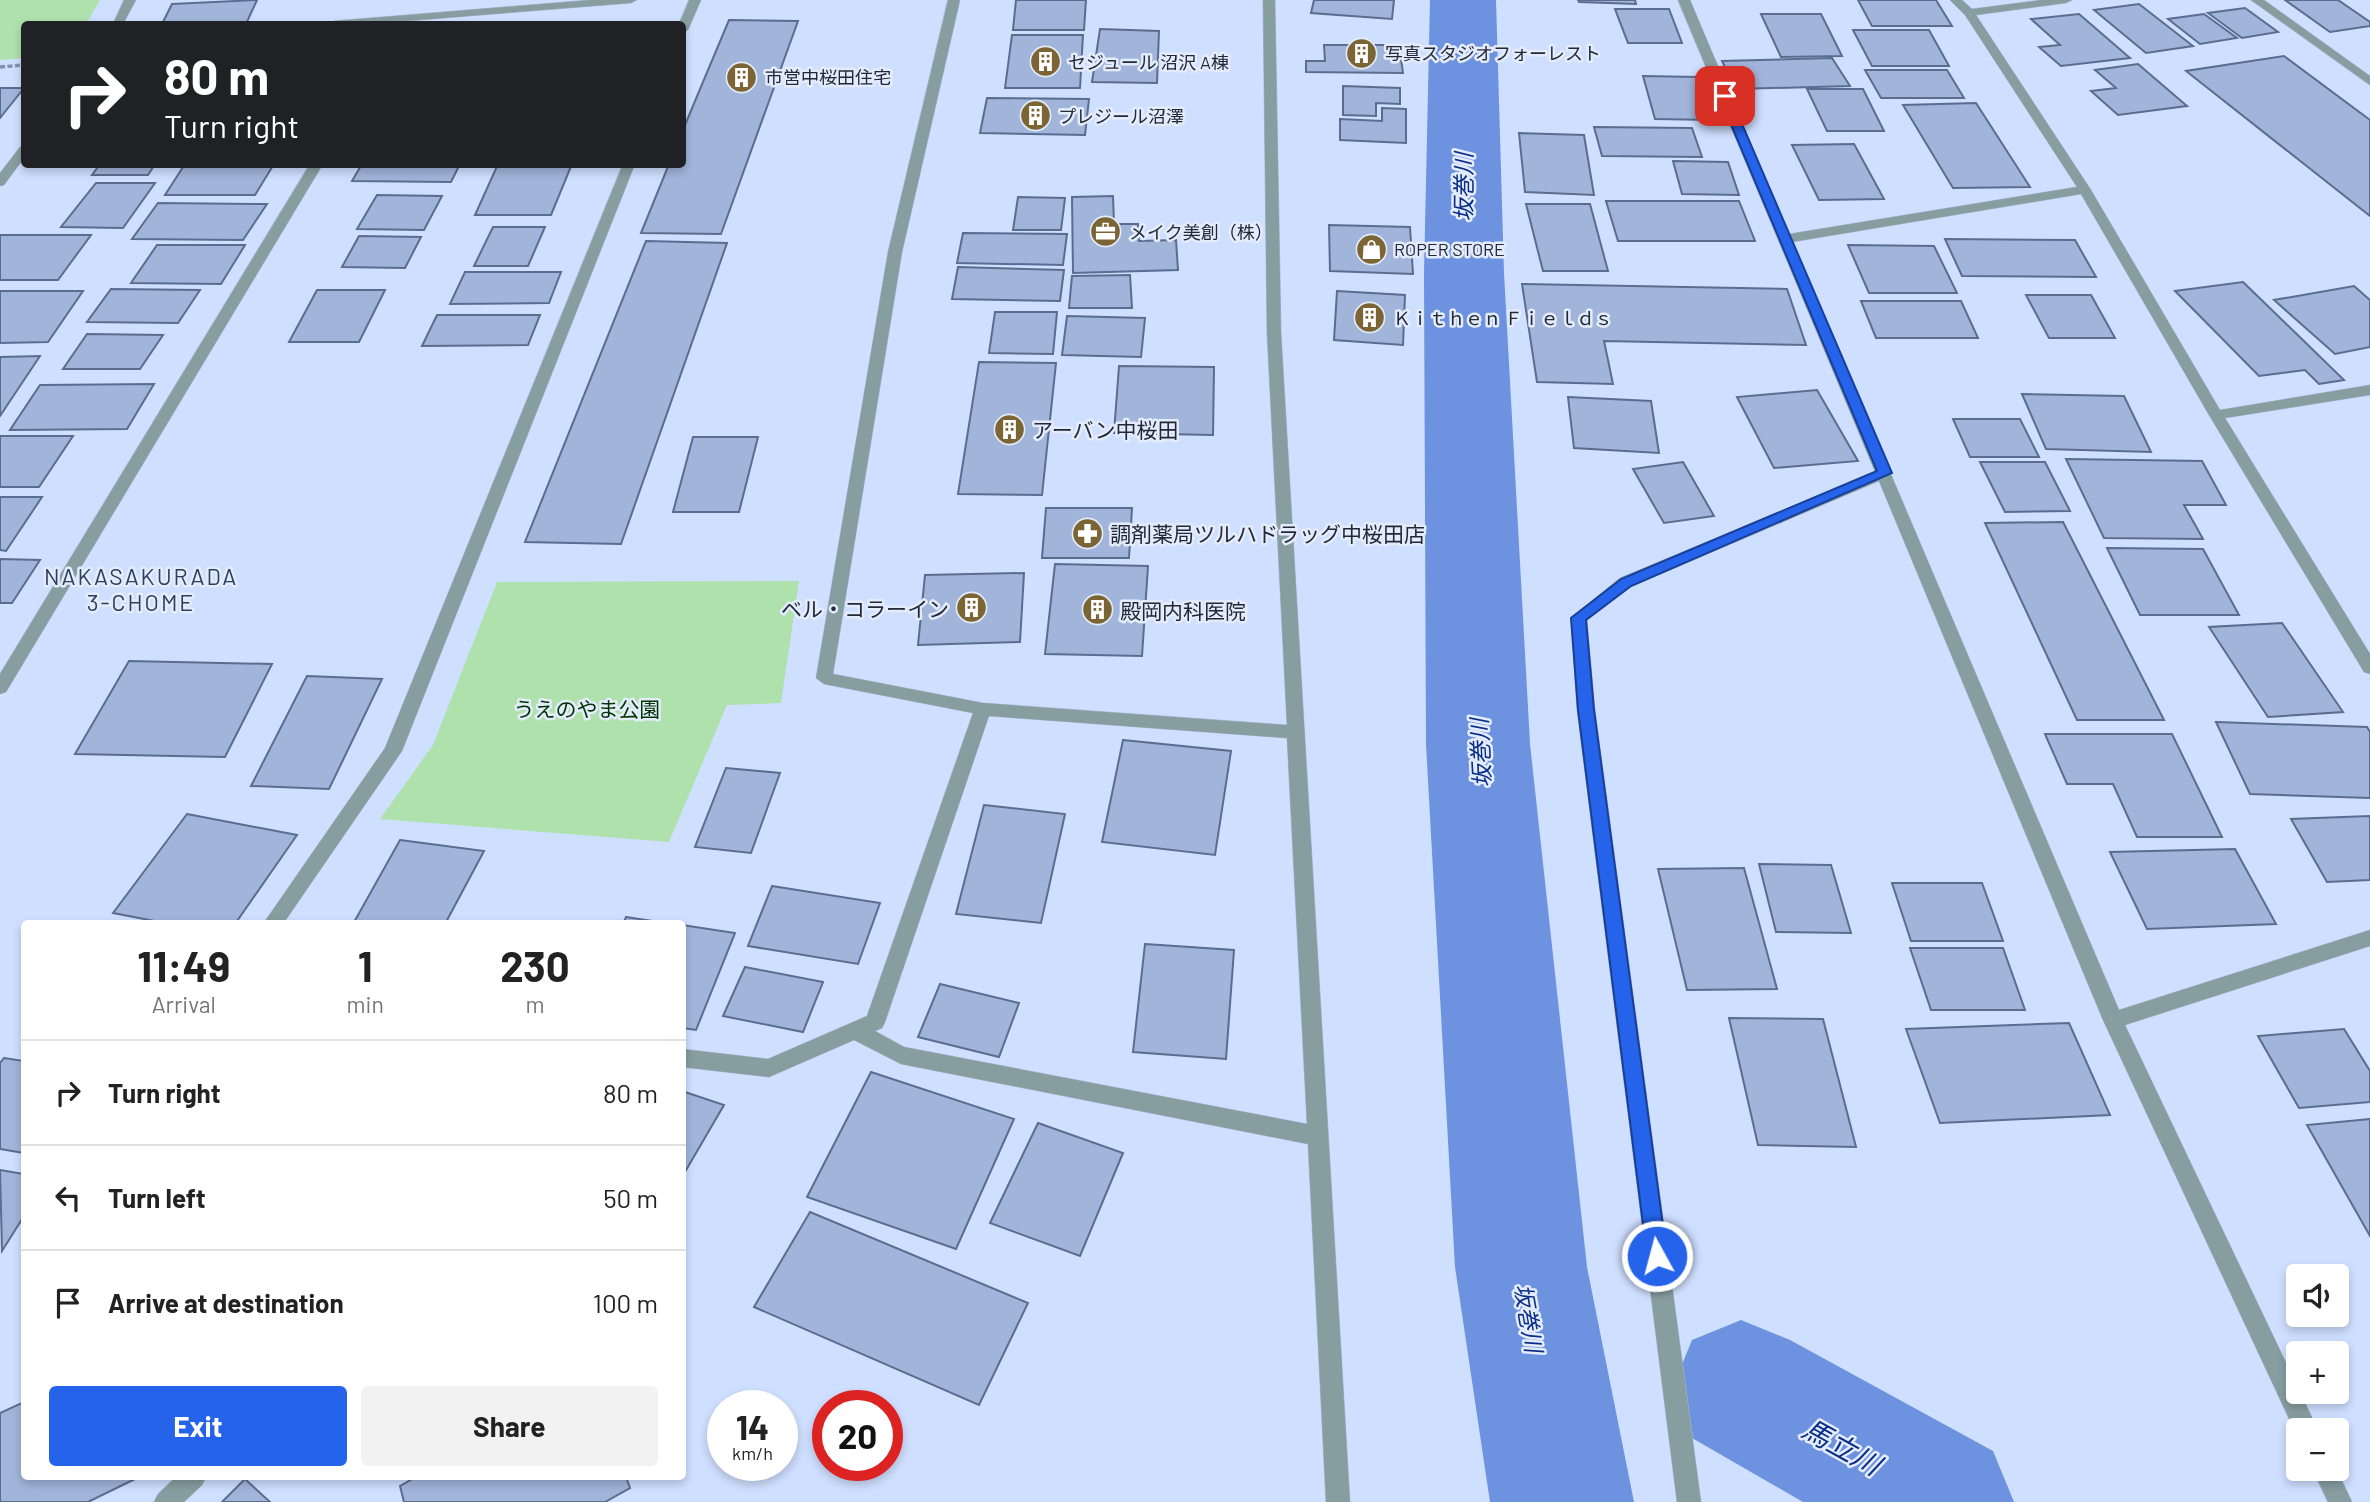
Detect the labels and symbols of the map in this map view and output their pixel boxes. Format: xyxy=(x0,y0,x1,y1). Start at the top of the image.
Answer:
building icon: 写真スタジオフォーレスト xyxy=(1345,36,1379,70)
place label: 写真スタジオフォーレスト xyxy=(1385,42,1601,64)
building icon: セジュール 沼沢 A棟 xyxy=(1028,45,1062,79)
place label: セジュール 沼沢 A棟 xyxy=(1068,51,1229,73)
building icon: 市営中桜田住宅 xyxy=(725,60,759,94)
place label: 市営中桜田住宅 xyxy=(765,66,891,88)
pin xyxy=(1695,66,1755,126)
building icon: プレジール沼澤 xyxy=(1018,99,1052,133)
place label: プレジール沼澤 xyxy=(1058,105,1184,127)
water label: 坂巻川 xyxy=(1449,150,1477,222)
office icon: メイク美創（株） xyxy=(1089,215,1123,249)
place label: メイク美創（株） xyxy=(1129,221,1273,243)
shop icon: ROPER STORE xyxy=(1354,232,1388,266)
place label: ROPER STORE xyxy=(1394,238,1505,260)
building icon: Ｋｉｔｈｅｎ Ｆｉｅｌｄｓ xyxy=(1353,301,1387,335)
place label: Ｋｉｔｈｅｎ Ｆｉｅｌｄｓ xyxy=(1393,307,1613,329)
building icon: アーバン中桜田 xyxy=(992,412,1026,446)
place label: アーバン中桜田 xyxy=(1032,417,1179,442)
pharmacy icon: 調剤薬局ツルハドラッグ中桜田店 xyxy=(1070,516,1104,550)
place label: 調剤薬局ツルハドラッグ中桜田店 xyxy=(1110,521,1425,546)
district label: NAKASAKURADA 3-CHOME xyxy=(44,562,238,616)
building icon: ベル・コラーイン xyxy=(955,591,989,625)
building icon: 殿岡内科医院 xyxy=(1080,593,1114,627)
place label: ベル・コラーイン xyxy=(781,596,949,621)
place label: 殿岡内科医院 xyxy=(1120,598,1246,623)
park label: うえのやま公園 xyxy=(514,696,661,721)
water label: 坂巻川 xyxy=(1464,715,1496,788)
position arrow xyxy=(1620,1219,1694,1293)
water label: 坂巻川 xyxy=(1509,1282,1549,1357)
speed limit sign: 20 xyxy=(812,1390,903,1481)
water label: 馬立川 xyxy=(1797,1411,1890,1483)

